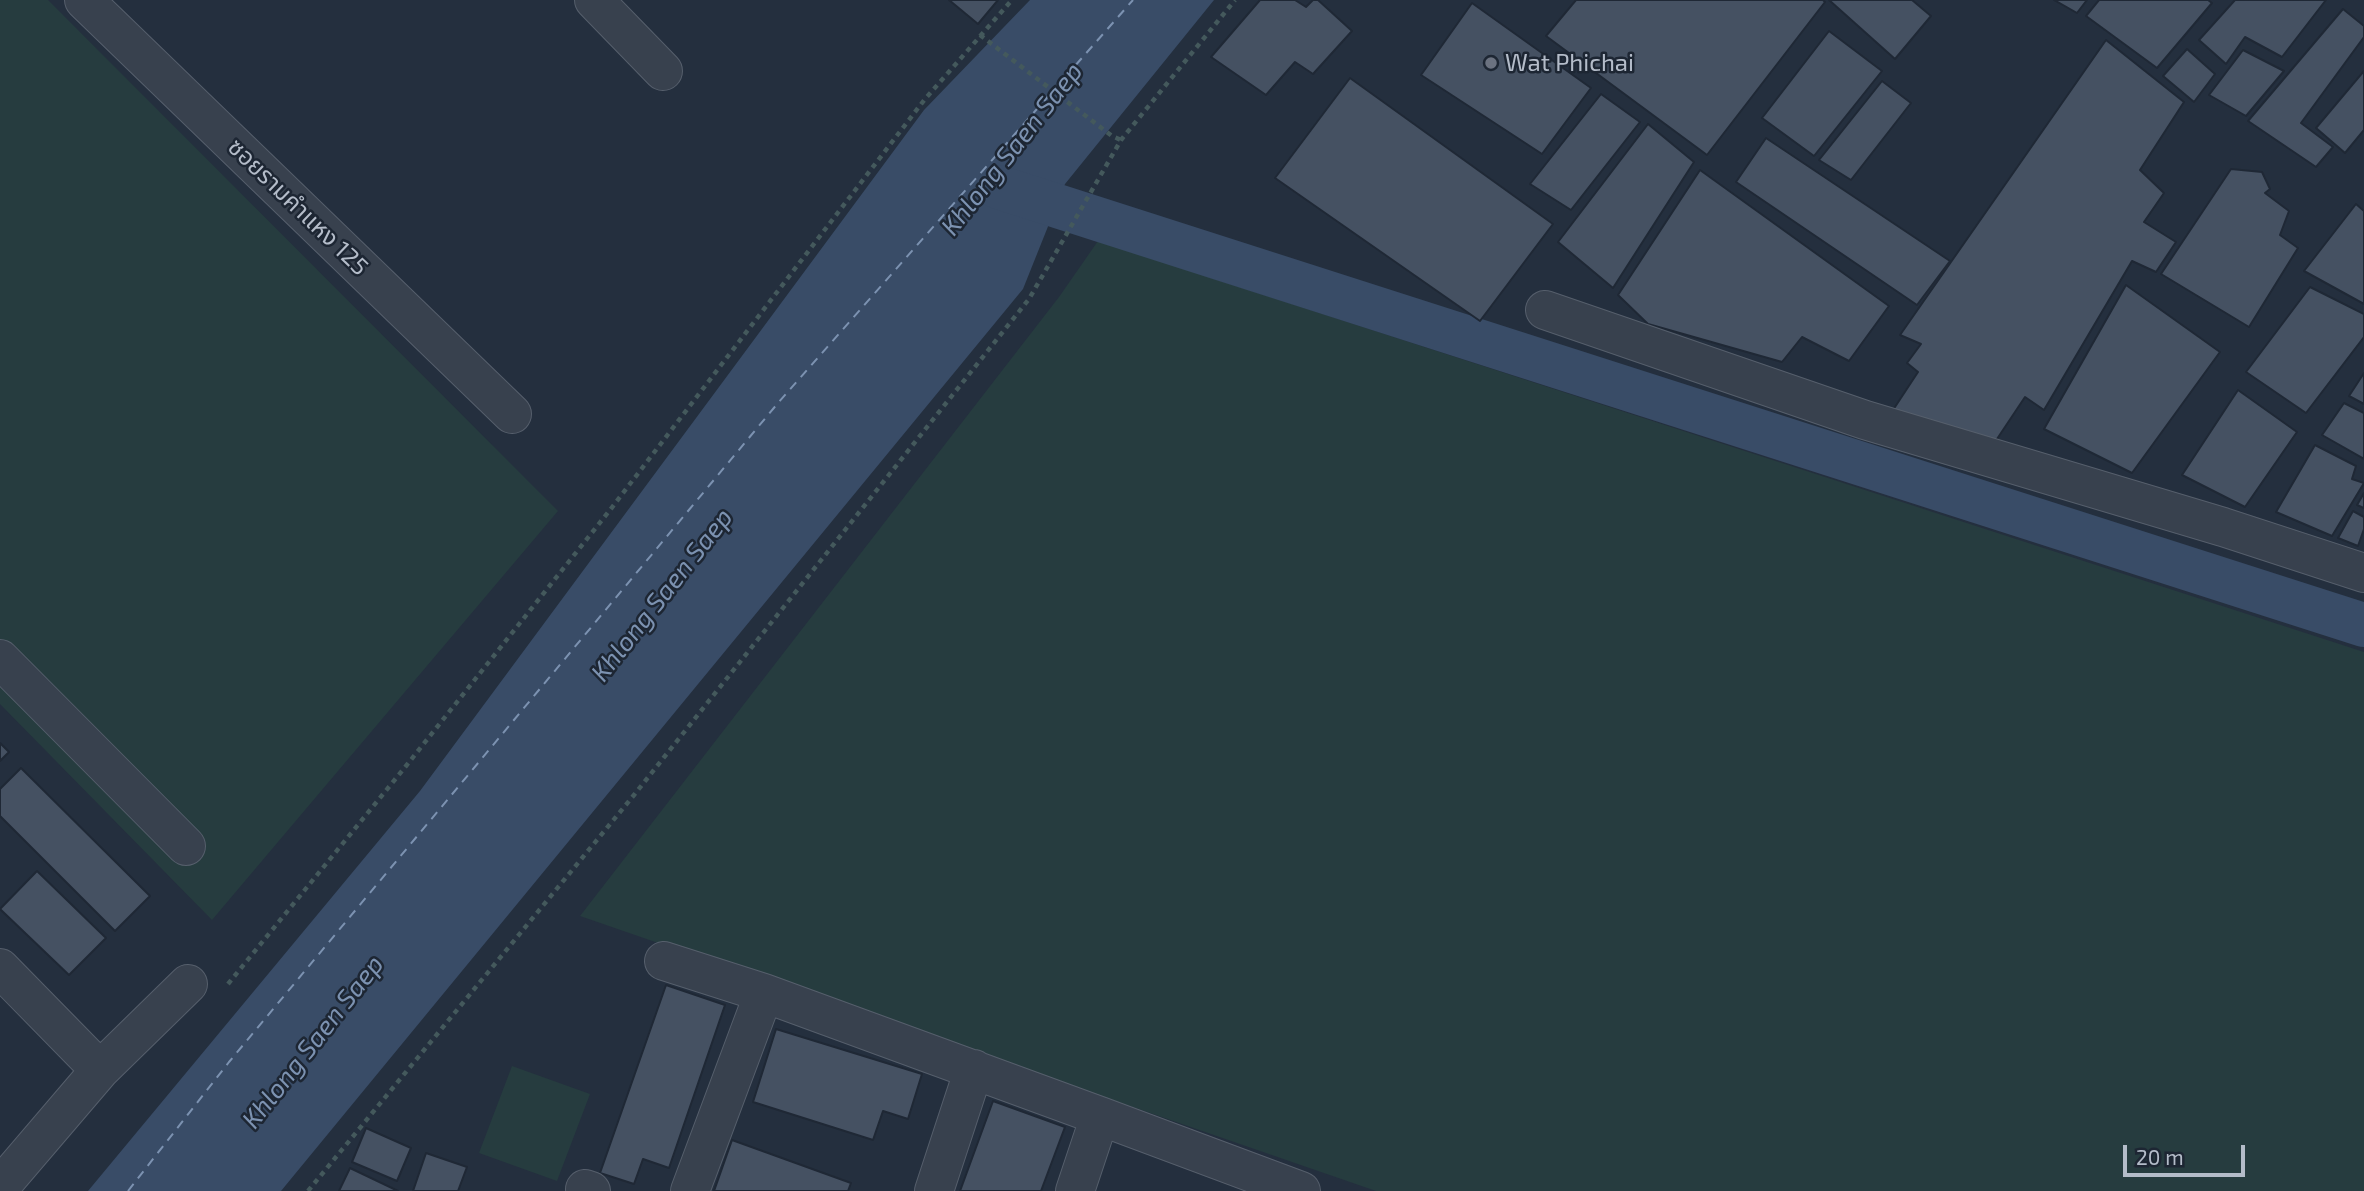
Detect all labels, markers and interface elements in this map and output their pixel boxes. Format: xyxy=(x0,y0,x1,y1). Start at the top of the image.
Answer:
place label: Wat Phichai xyxy=(1505,49,1634,77)
marker: Wat Phichai xyxy=(1483,55,1499,71)
water label: Khlong Saen Saep xyxy=(935,56,1089,242)
street label: ซอยรามคำแหง 125 xyxy=(222,133,374,281)
water label: Khlong Saen Saep xyxy=(585,502,739,688)
water label: Khlong Saen Saep xyxy=(236,949,390,1135)
scale bar xyxy=(2126,1132,2248,1176)
text: 20 m xyxy=(2136,1144,2184,1169)

